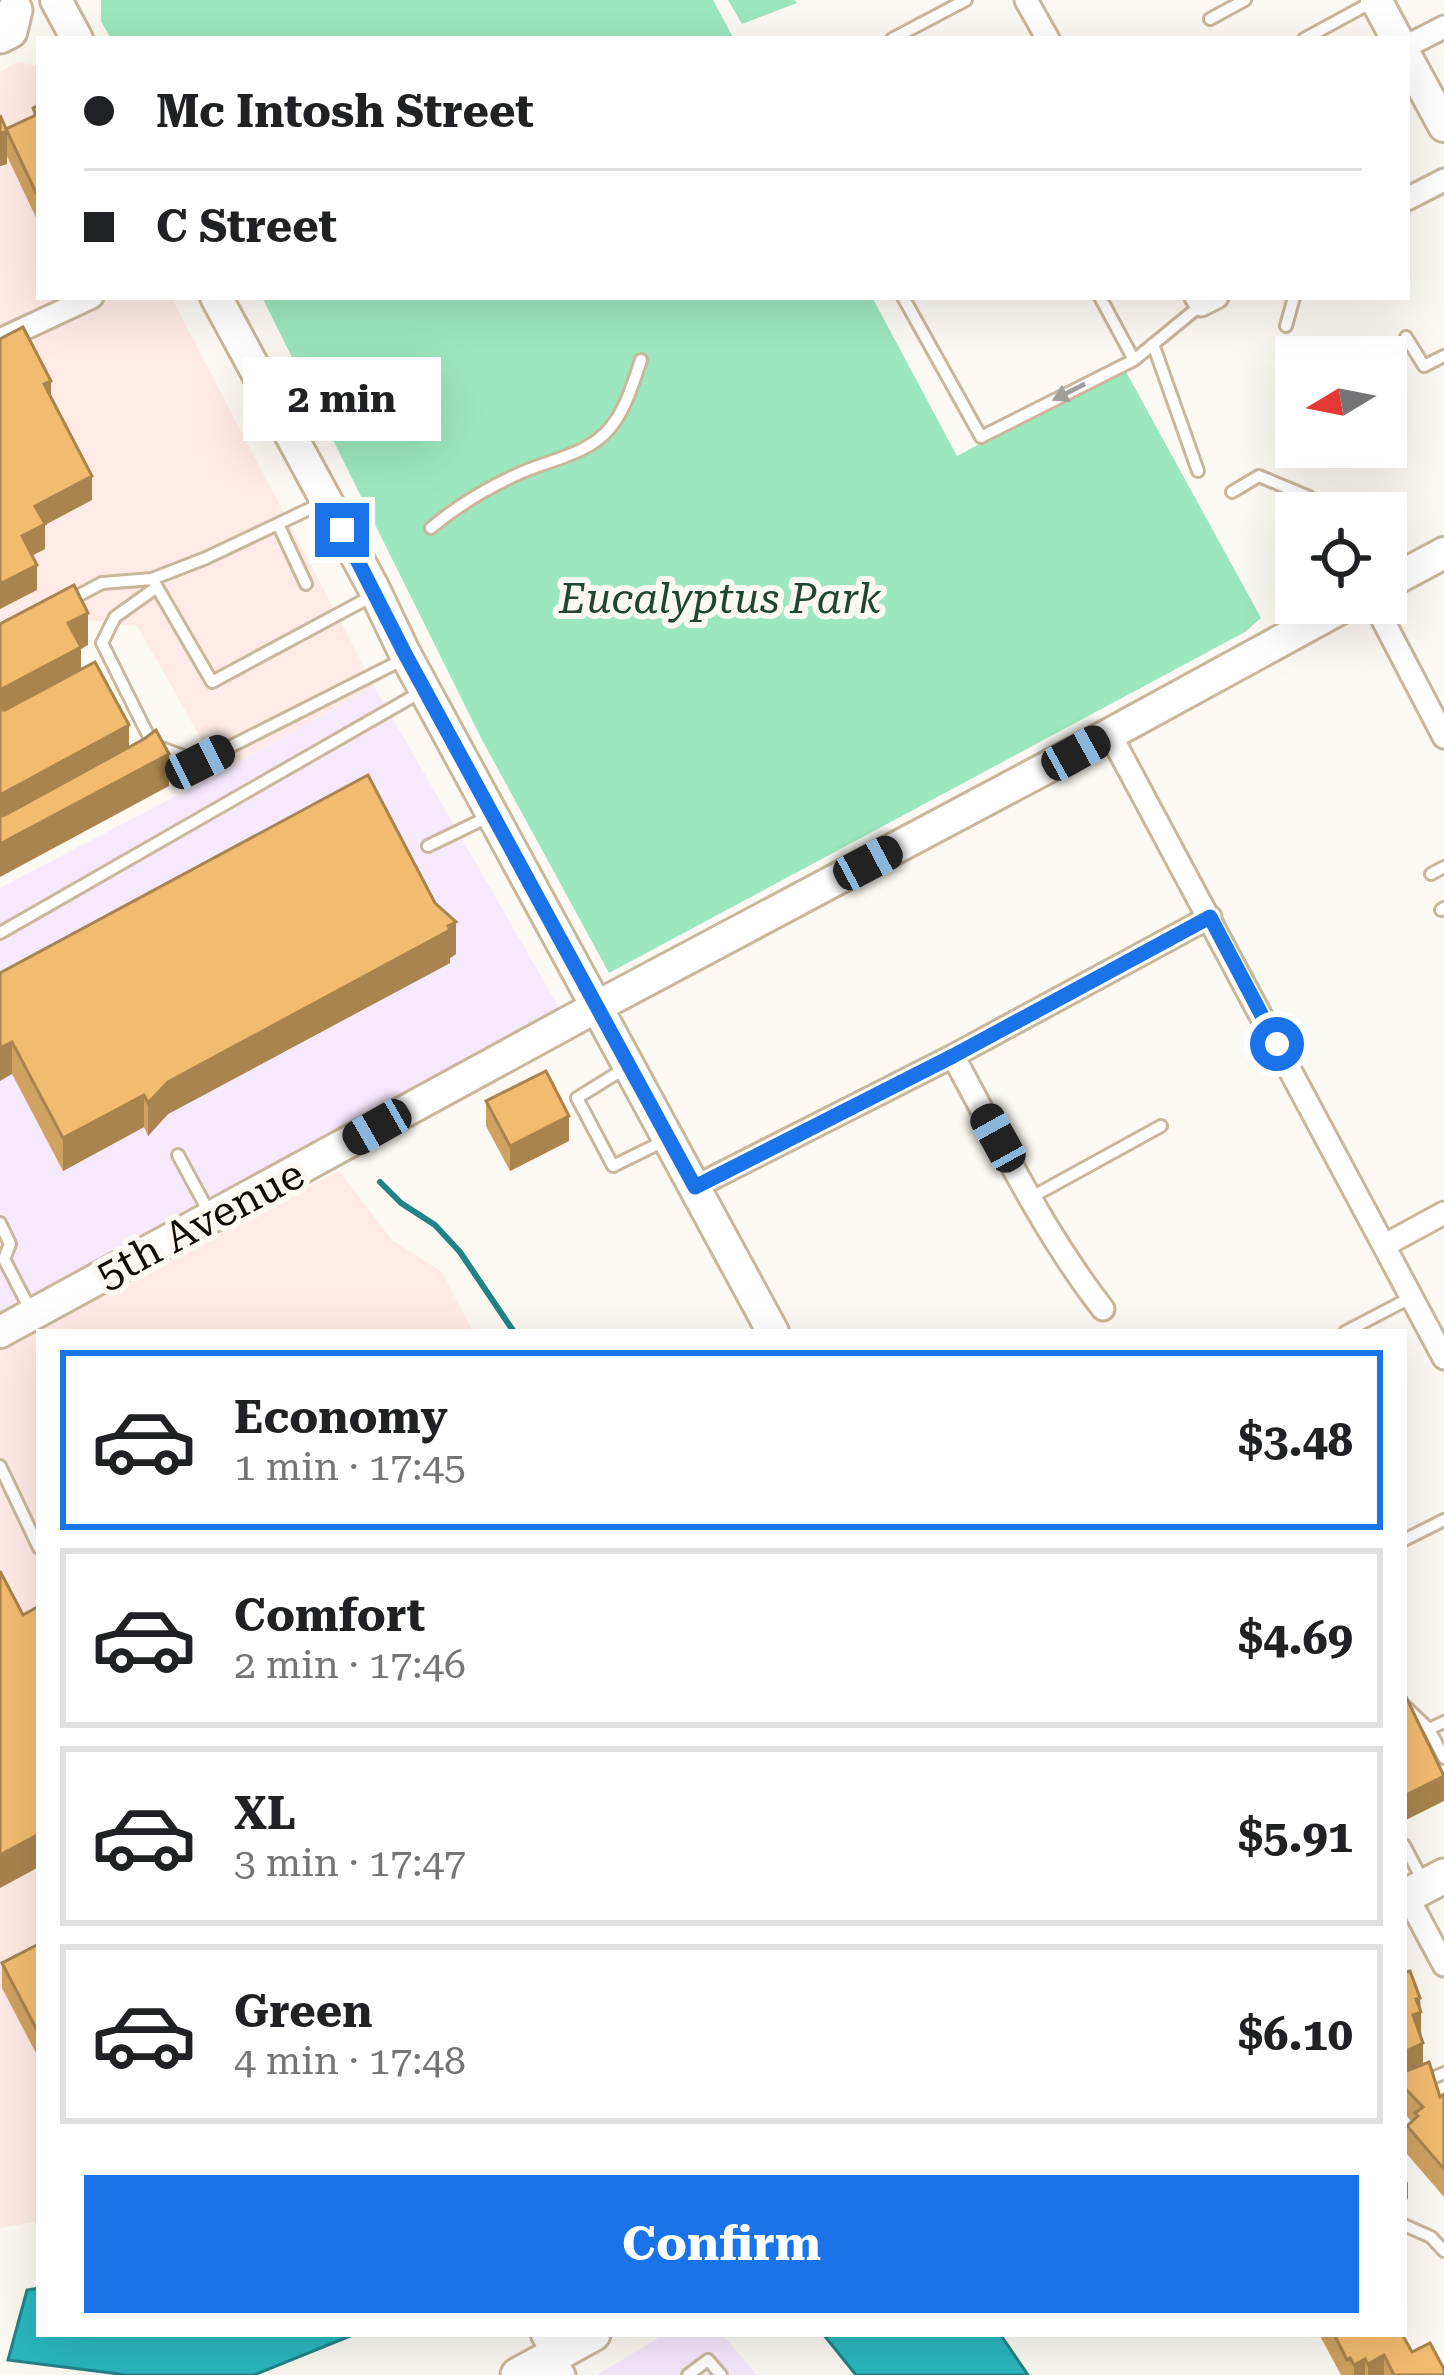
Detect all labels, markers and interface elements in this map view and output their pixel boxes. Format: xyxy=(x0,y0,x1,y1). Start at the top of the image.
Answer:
text: Mc Intosh Street xyxy=(156,85,534,138)
text: C Street xyxy=(156,200,337,253)
north arrow xyxy=(1275,336,1407,468)
map controls xyxy=(1275,336,1407,624)
callout: 2 min xyxy=(243,356,441,440)
text: 2 min xyxy=(288,376,396,422)
one-way arrow xyxy=(1051,382,1086,402)
button: locate xyxy=(1275,492,1407,624)
route end xyxy=(315,503,369,557)
park label: Eucalyptus Park xyxy=(558,574,881,623)
car xyxy=(1036,720,1116,786)
car xyxy=(160,730,240,794)
car xyxy=(828,830,908,896)
route start xyxy=(1250,1017,1304,1071)
car xyxy=(337,1093,417,1161)
car xyxy=(965,1098,1031,1178)
street label: 5th Avenue xyxy=(88,1149,312,1299)
icon: car xyxy=(90,1386,198,1494)
text: Economy xyxy=(234,1391,448,1444)
text: $3.48 xyxy=(1238,1414,1353,1467)
text: 1 min · 17:45 xyxy=(234,1444,466,1490)
icon: car xyxy=(90,1584,198,1692)
text: Comfort xyxy=(234,1589,425,1642)
text: $4.69 xyxy=(1238,1612,1353,1665)
text: 2 min · 17:46 xyxy=(234,1642,466,1688)
icon: car xyxy=(90,1782,198,1890)
text: XL xyxy=(234,1787,296,1840)
text: $5.91 xyxy=(1238,1810,1353,1863)
text: 3 min · 17:47 xyxy=(234,1840,466,1886)
icon: car xyxy=(90,1980,198,2088)
text: Green xyxy=(234,1985,372,2038)
text: $6.10 xyxy=(1238,2008,1353,2061)
text: 4 min · 17:48 xyxy=(234,2038,466,2084)
button: Confirm xyxy=(84,2175,1359,2313)

